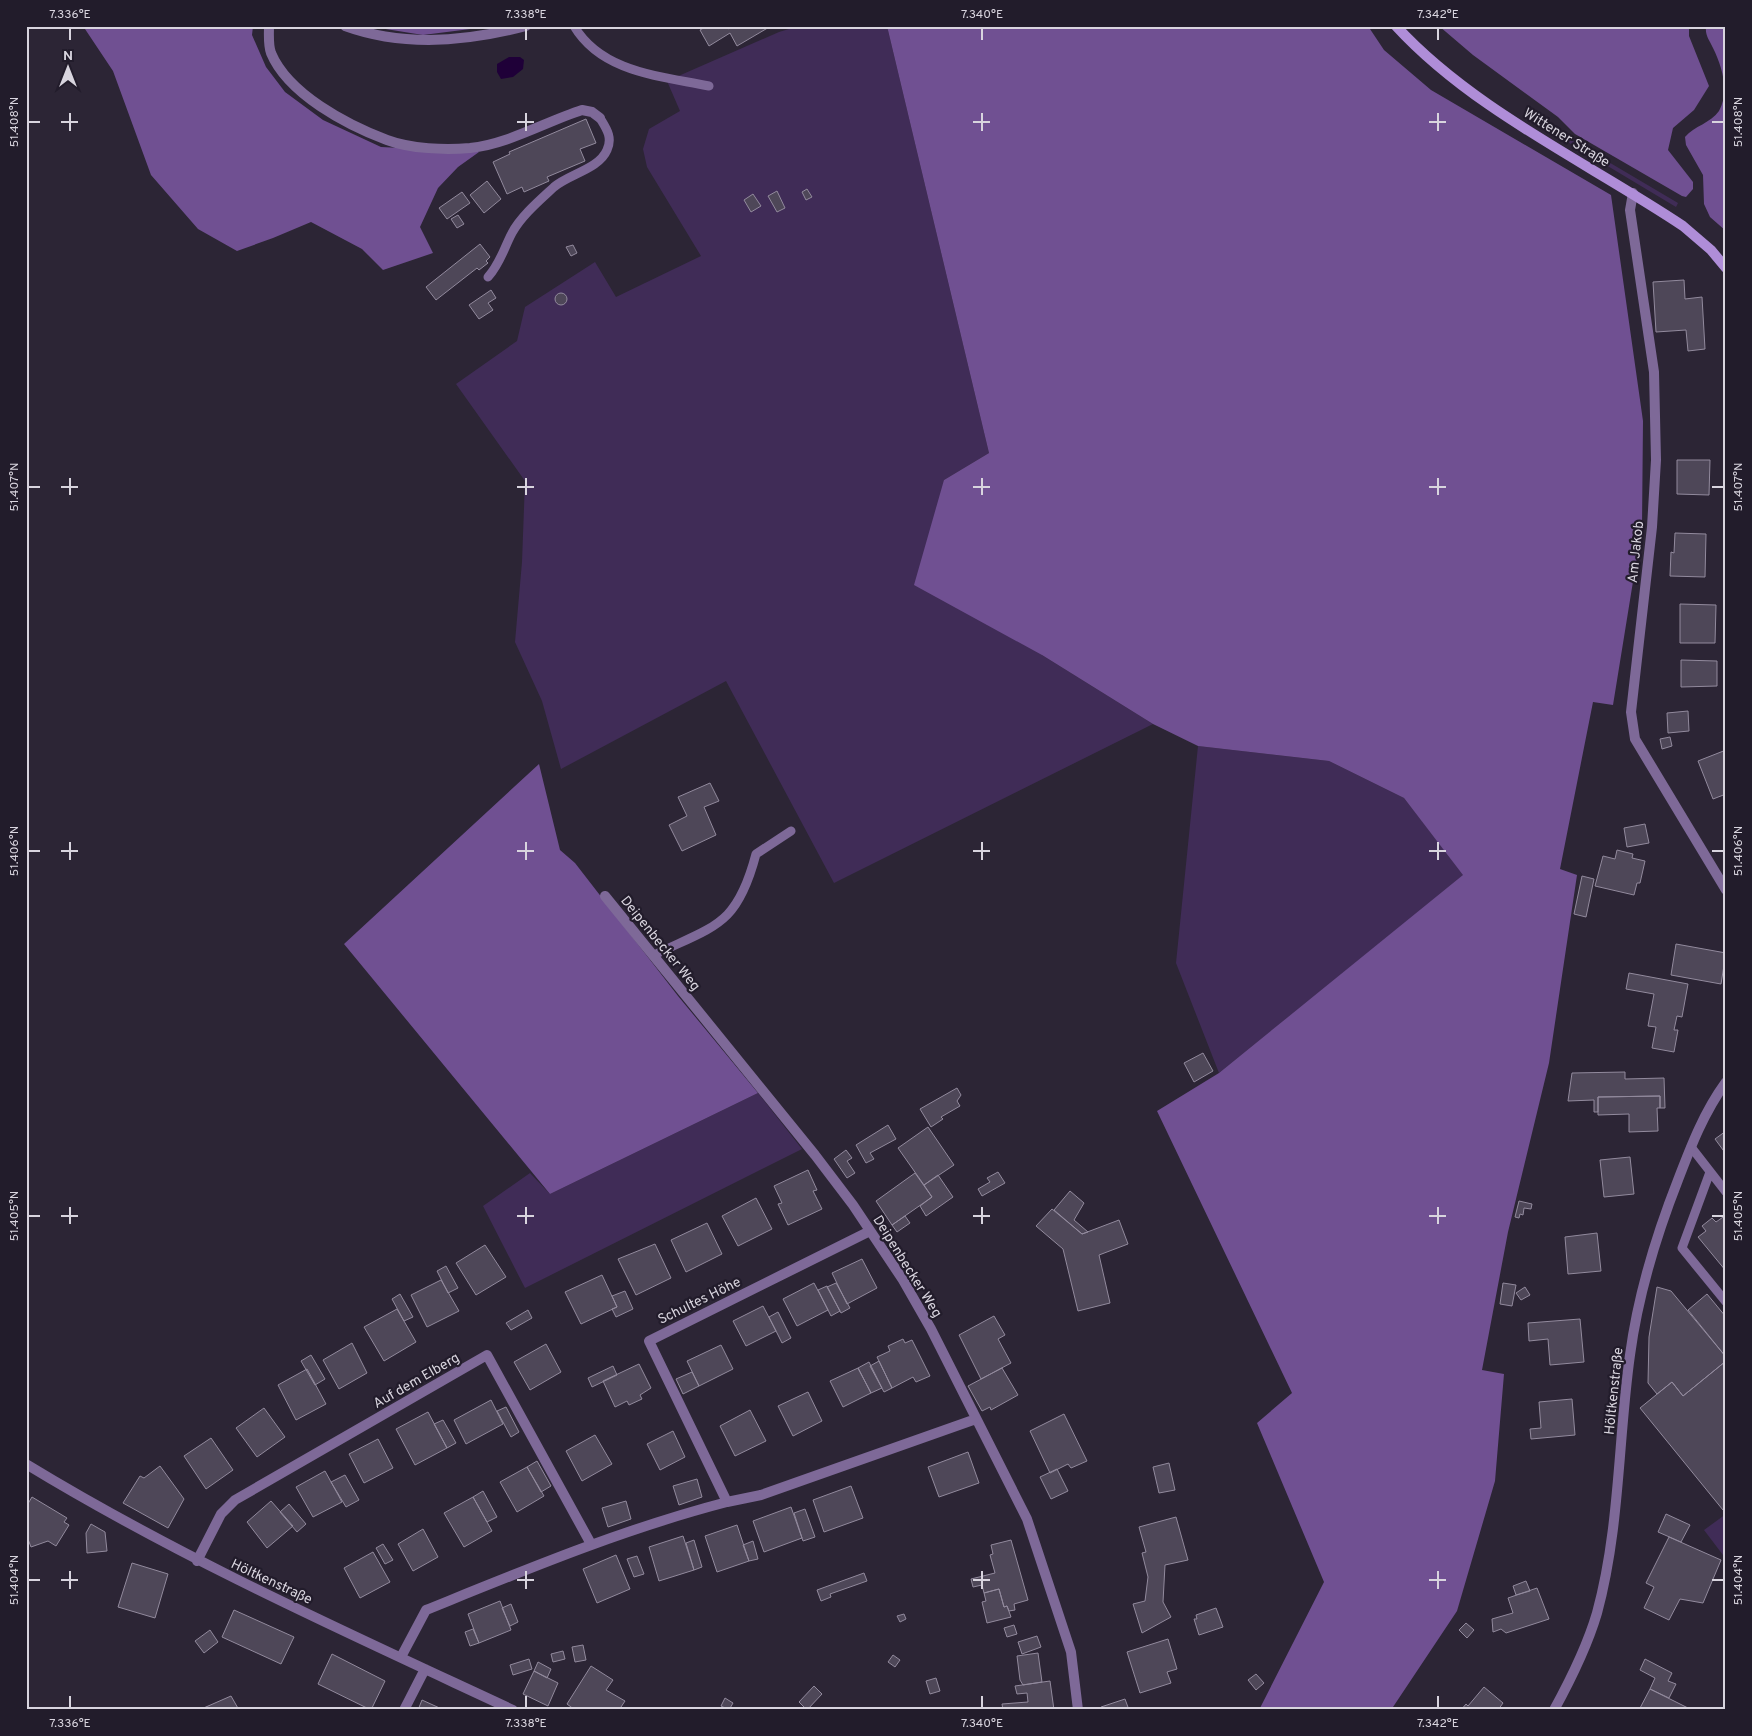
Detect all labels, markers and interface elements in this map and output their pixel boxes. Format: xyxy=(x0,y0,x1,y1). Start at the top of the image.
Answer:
text: 7.336°E xyxy=(49,7,91,23)
text: 7.338°E xyxy=(505,7,547,23)
text: 7.340°E xyxy=(961,7,1003,23)
text: 7.342°E xyxy=(1417,7,1459,23)
north arrow xyxy=(42,42,92,92)
text: N xyxy=(63,48,73,65)
text: 51.408°N xyxy=(7,97,23,147)
text: 51.408°N xyxy=(1731,97,1747,147)
street label: Wittener Straße xyxy=(1520,105,1612,172)
text: 51.407°N xyxy=(7,462,23,512)
text: 51.407°N xyxy=(1731,462,1747,512)
street label: Am Jakob xyxy=(1625,520,1648,584)
text: 51.406°N xyxy=(7,826,23,876)
text: 51.406°N xyxy=(1731,826,1747,876)
street label: Deipenbecker Weg xyxy=(616,893,703,995)
text: 51.405°N xyxy=(7,1191,23,1241)
text: 51.405°N xyxy=(1731,1191,1747,1241)
street label: Deipenbecker Weg xyxy=(868,1213,945,1321)
street label: Schultes Höhe xyxy=(655,1274,744,1329)
street label: Höltkenstraße xyxy=(1601,1347,1628,1436)
street label: Auf dem Elberg xyxy=(371,1350,463,1413)
text: 51.404°N xyxy=(7,1555,23,1605)
text: 51.404°N xyxy=(1731,1555,1747,1605)
street label: Höltkenstraße xyxy=(228,1556,315,1609)
text: 7.336°E xyxy=(49,1716,91,1732)
text: 7.338°E xyxy=(505,1716,547,1732)
text: 7.340°E xyxy=(961,1716,1003,1732)
text: 7.342°E xyxy=(1417,1716,1459,1732)

